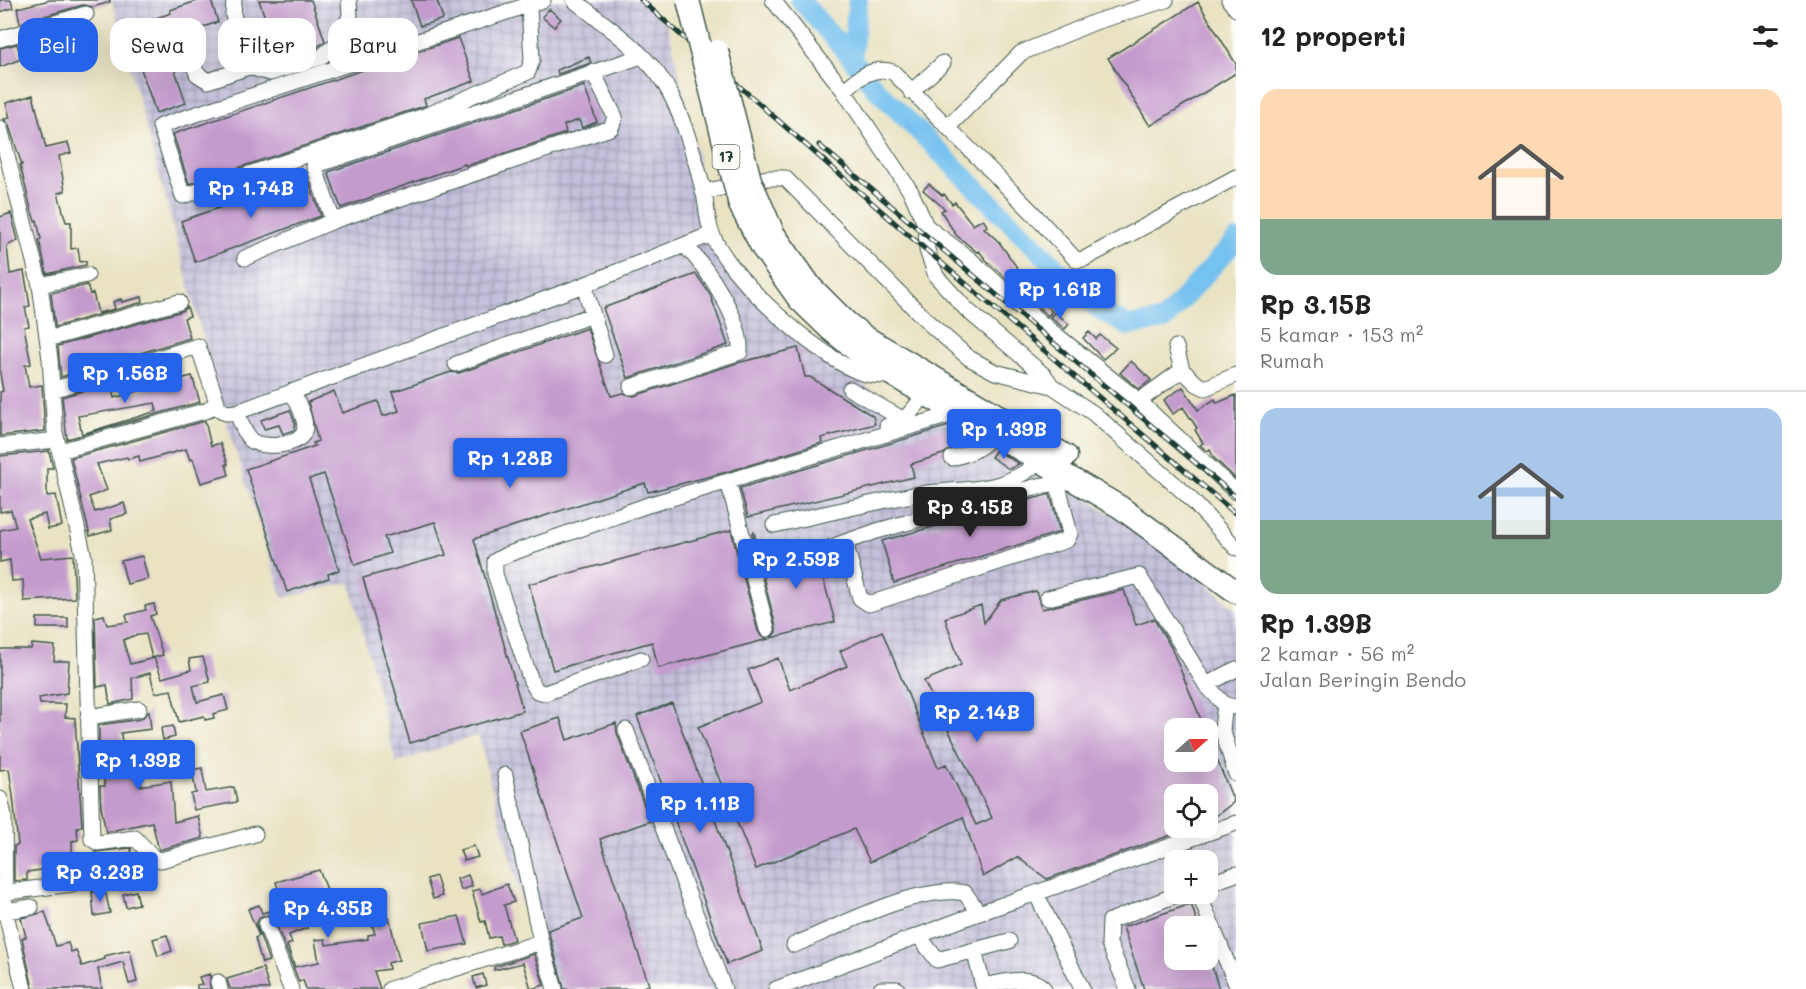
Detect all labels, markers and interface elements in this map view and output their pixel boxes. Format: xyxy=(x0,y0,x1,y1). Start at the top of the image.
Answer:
chip: Beli xyxy=(18,18,98,72)
chip: Sewa xyxy=(110,18,206,72)
chip: Filter xyxy=(218,18,316,72)
chip: Baru xyxy=(328,18,418,72)
text: 12 properti xyxy=(1260,19,1407,53)
icon: filters xyxy=(1749,20,1782,53)
icon: home xyxy=(1467,128,1575,236)
road number: 17 xyxy=(712,145,740,169)
pin: Rp 1.74B xyxy=(189,168,313,219)
text: Rp 1.74B xyxy=(208,174,294,200)
pin: Rp 1.61B xyxy=(998,269,1122,320)
text: Rp 1.61B xyxy=(1018,275,1102,301)
text: Rp 3.15B xyxy=(1260,287,1372,321)
text: 5 kamar · 153 m² xyxy=(1260,321,1423,347)
text: Rumah xyxy=(1260,347,1323,373)
pin: Rp 1.56B xyxy=(63,353,187,404)
text: Rp 1.56B xyxy=(82,359,168,385)
pin: Rp 1.39B xyxy=(942,409,1066,460)
text: Rp 1.39B xyxy=(961,415,1047,441)
pin: Rp 1.28B xyxy=(448,438,572,489)
text: Rp 1.28B xyxy=(467,444,553,470)
icon: home xyxy=(1467,447,1575,555)
pin: Rp 3.15B xyxy=(908,487,1032,538)
text: Rp 3.15B xyxy=(927,493,1013,519)
pin: Rp 2.59B xyxy=(734,539,858,590)
text: Rp 2.59B xyxy=(752,545,840,571)
text: Rp 1.39B xyxy=(1260,606,1372,640)
text: 2 kamar · 56 m² xyxy=(1260,640,1414,666)
text: Jalan Beringin Bendo xyxy=(1260,666,1466,692)
pin: Rp 2.14B xyxy=(915,692,1039,743)
text: Rp 2.14B xyxy=(934,698,1020,724)
north arrow xyxy=(1164,718,1218,772)
map controls xyxy=(1164,718,1218,970)
pin: Rp 1.39B xyxy=(76,740,200,791)
text: Rp 1.39B xyxy=(95,746,181,772)
pin: Rp 1.11B xyxy=(638,783,762,834)
button: locate xyxy=(1164,784,1218,838)
text: Rp 1.11B xyxy=(660,789,740,815)
button: + xyxy=(1164,850,1218,904)
pin: Rp 3.23B xyxy=(38,852,162,903)
text: Rp 3.23B xyxy=(56,858,144,884)
pin: Rp 4.35B xyxy=(266,888,390,939)
text: Rp 4.35B xyxy=(283,894,373,920)
button: − xyxy=(1164,916,1218,970)

